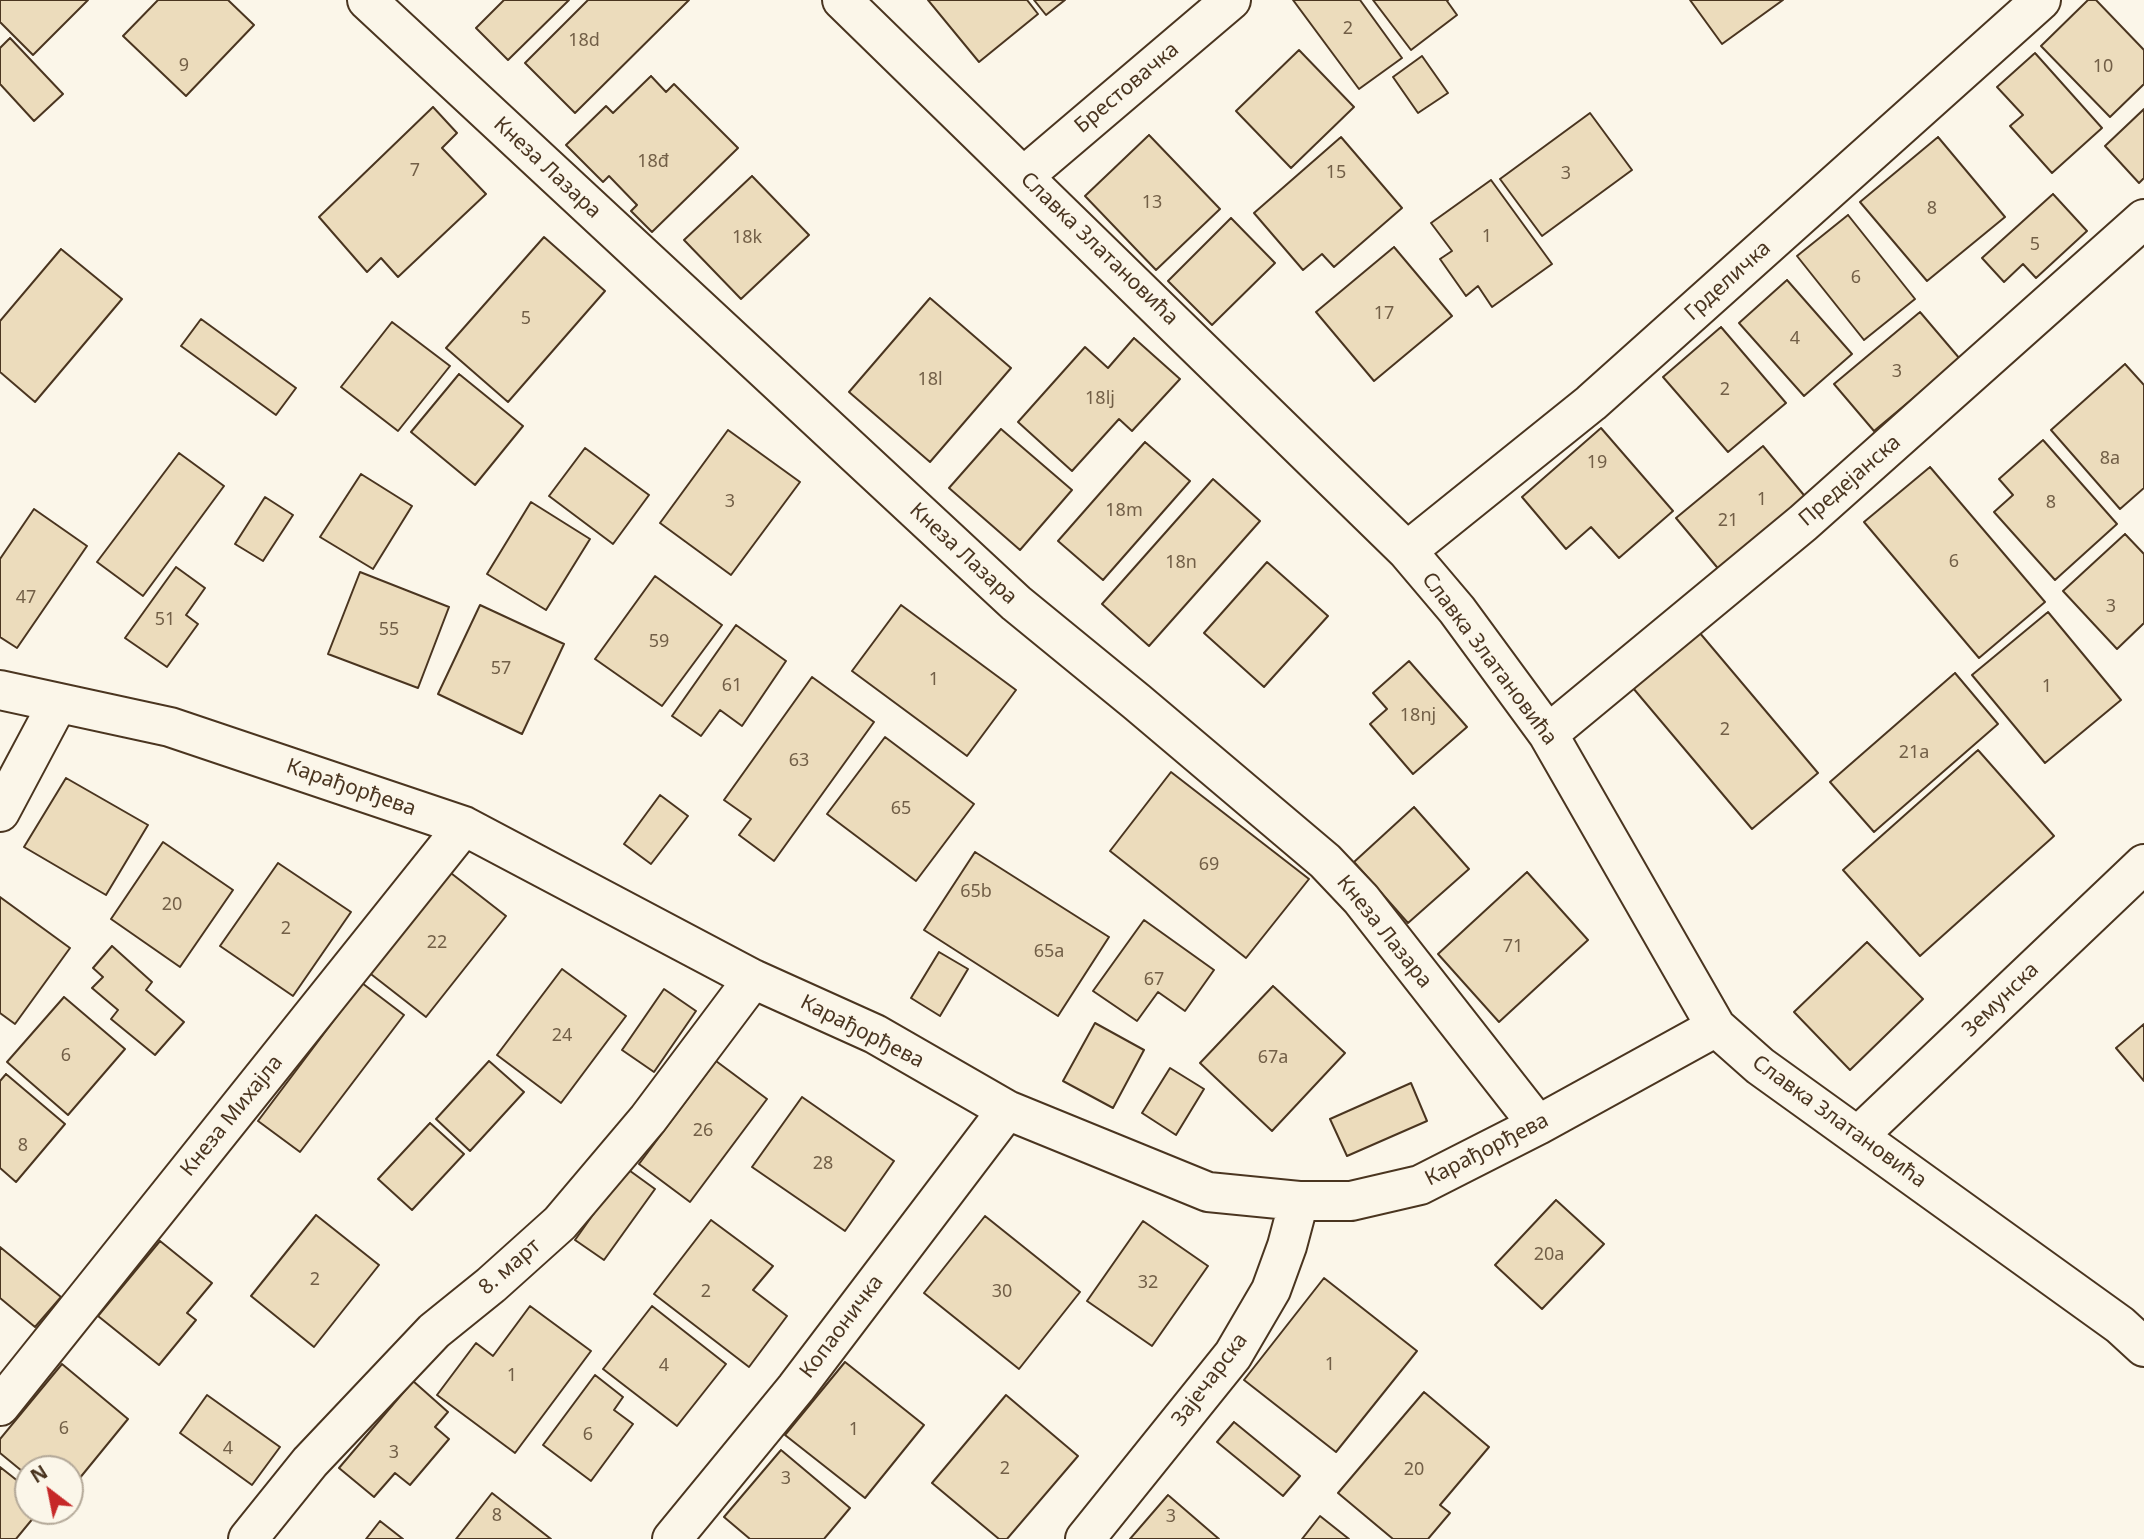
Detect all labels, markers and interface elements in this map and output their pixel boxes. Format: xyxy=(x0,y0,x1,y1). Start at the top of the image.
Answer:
house number: 2 xyxy=(1343,18,1353,40)
house number: 18d xyxy=(568,30,600,52)
street label: Брестовачка xyxy=(1070,37,1184,139)
house number: 9 xyxy=(179,55,189,77)
house number: 10 xyxy=(2093,56,2113,78)
street label: Кнеза Лазара xyxy=(488,112,606,224)
house number: 18đ xyxy=(637,151,669,173)
house number: 7 xyxy=(410,160,420,182)
house number: 15 xyxy=(1326,162,1346,184)
house number: 3 xyxy=(1561,163,1571,185)
street label: Славка Златановића xyxy=(1015,167,1183,331)
house number: 13 xyxy=(1142,192,1162,214)
house number: 8 xyxy=(1927,198,1937,220)
house number: 1 xyxy=(1482,226,1492,248)
house number: 18k xyxy=(732,227,762,249)
house number: 5 xyxy=(2030,234,2040,256)
street label: Грделичка xyxy=(1680,236,1776,326)
house number: 6 xyxy=(1851,267,1861,289)
house number: 17 xyxy=(1374,303,1394,325)
house number: 5 xyxy=(521,308,531,330)
house number: 4 xyxy=(1790,328,1800,350)
house number: 3 xyxy=(1892,361,1902,383)
house number: 18l xyxy=(917,369,943,391)
house number: 2 xyxy=(1720,379,1730,401)
house number: 18lj xyxy=(1085,388,1115,410)
street label: Предејанска xyxy=(1794,430,1906,532)
house number: 8a xyxy=(2100,448,2120,470)
house number: 19 xyxy=(1587,452,1607,474)
house number: 1 xyxy=(1757,489,1767,511)
house number: 3 xyxy=(725,491,735,513)
house number: 8 xyxy=(2046,492,2056,514)
street label: Кнеза Лазара xyxy=(904,498,1022,610)
house number: 18m xyxy=(1105,500,1143,522)
house number: 21 xyxy=(1718,510,1738,532)
house number: 6 xyxy=(1949,551,1959,573)
house number: 18n xyxy=(1165,552,1197,574)
street label: Славка Златановића xyxy=(1416,568,1562,750)
house number: 47 xyxy=(16,587,36,609)
house number: 3 xyxy=(2106,596,2116,618)
house number: 51 xyxy=(155,609,175,631)
house number: 55 xyxy=(379,619,399,641)
house number: 59 xyxy=(649,631,669,653)
house number: 57 xyxy=(491,658,511,680)
house number: 1 xyxy=(929,669,939,691)
house number: 61 xyxy=(722,675,742,697)
house number: 1 xyxy=(2042,676,2052,698)
house number: 18nj xyxy=(1400,705,1436,727)
house number: 2 xyxy=(1720,719,1730,741)
house number: 21a xyxy=(1899,742,1929,764)
house number: 63 xyxy=(789,750,809,772)
street label: Карађорђева xyxy=(283,754,419,822)
house number: 65 xyxy=(891,798,911,820)
house number: 69 xyxy=(1199,854,1219,876)
street label: Кнеза Лазара xyxy=(1331,871,1437,993)
house number: 65b xyxy=(960,881,992,903)
house number: 20 xyxy=(162,894,182,916)
house number: 2 xyxy=(281,918,291,940)
house number: 22 xyxy=(427,932,447,954)
house number: 71 xyxy=(1503,936,1523,958)
house number: 65a xyxy=(1034,941,1064,963)
street label: Земунска xyxy=(1958,958,2044,1042)
house number: 67 xyxy=(1144,969,1164,991)
street label: Карађорђева xyxy=(796,990,928,1074)
house number: 24 xyxy=(552,1025,572,1047)
house number: 6 xyxy=(61,1045,71,1067)
house number: 67a xyxy=(1258,1047,1288,1069)
street label: Кнеза Михајла xyxy=(175,1050,289,1182)
street label: Славка Златановића xyxy=(1747,1050,1931,1194)
street label: Карађорђева xyxy=(1421,1108,1553,1192)
house number: 26 xyxy=(693,1120,713,1142)
house number: 8 xyxy=(18,1135,28,1157)
house number: 28 xyxy=(813,1153,833,1175)
street label: 8. март xyxy=(474,1233,546,1301)
house number: 20a xyxy=(1534,1244,1564,1266)
house number: 2 xyxy=(310,1269,320,1291)
street label: Копаоничка xyxy=(795,1270,889,1384)
house number: 32 xyxy=(1138,1272,1158,1294)
house number: 2 xyxy=(701,1281,711,1303)
house number: 30 xyxy=(992,1281,1012,1303)
street label: Зајечарска xyxy=(1167,1328,1253,1432)
house number: 1 xyxy=(1325,1354,1335,1376)
house number: 4 xyxy=(659,1355,669,1377)
house number: 1 xyxy=(507,1365,517,1387)
house number: 6 xyxy=(59,1418,69,1440)
house number: 1 xyxy=(849,1419,859,1441)
house number: 6 xyxy=(583,1424,593,1446)
house number: 4 xyxy=(223,1438,233,1460)
house number: 3 xyxy=(389,1442,399,1464)
north arrow xyxy=(14,1455,84,1525)
house number: 2 xyxy=(1000,1458,1010,1480)
text: N xyxy=(25,1459,52,1489)
house number: 20 xyxy=(1404,1459,1424,1481)
house number: 3 xyxy=(781,1468,791,1490)
house number: 8 xyxy=(492,1505,502,1527)
house number: 3 xyxy=(1166,1506,1176,1528)

